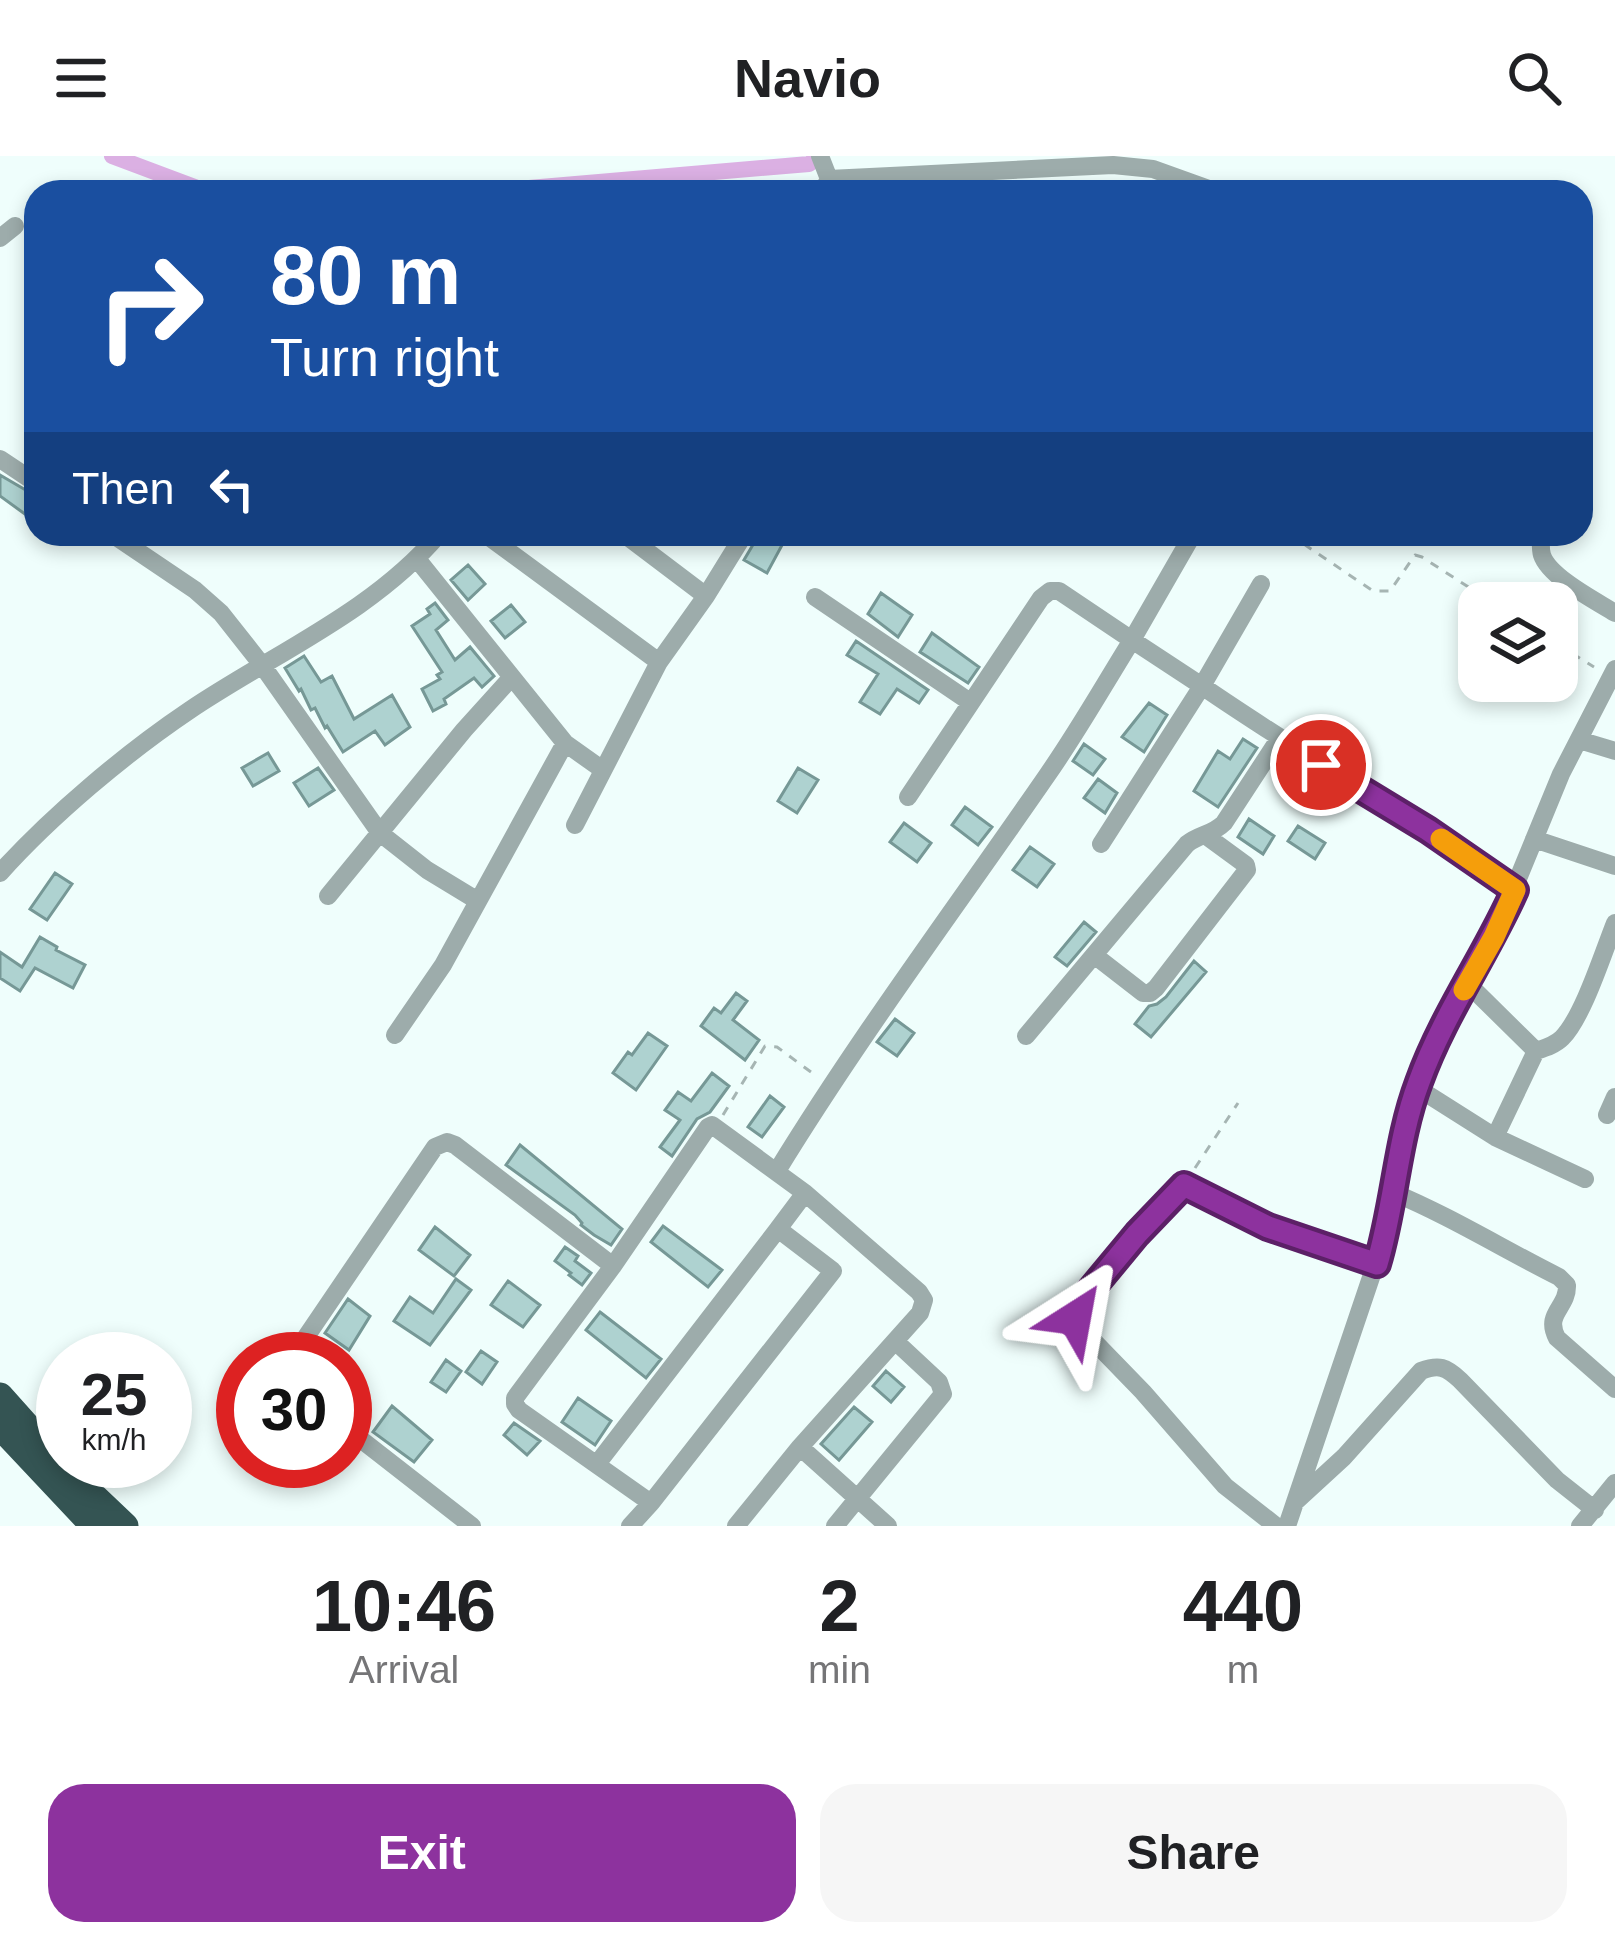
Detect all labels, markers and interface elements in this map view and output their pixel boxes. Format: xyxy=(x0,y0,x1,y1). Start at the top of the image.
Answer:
icon: menu xyxy=(48,45,114,111)
icon: search xyxy=(1501,45,1567,111)
text: Navio xyxy=(734,48,881,108)
icon: right xyxy=(72,228,228,384)
text: 80 m xyxy=(270,228,461,322)
text: Turn right xyxy=(270,327,499,387)
icon: left xyxy=(199,456,265,522)
text: Then xyxy=(72,463,175,514)
map controls xyxy=(1458,582,1578,702)
button: layers xyxy=(1458,582,1578,702)
pin xyxy=(1270,714,1372,816)
icon: arrive xyxy=(1288,732,1354,798)
position arrow xyxy=(1012,1255,1138,1381)
speed limit sign: 30 xyxy=(216,1332,372,1488)
text: 25 xyxy=(81,1361,147,1428)
text: km/h xyxy=(81,1423,147,1456)
text: 10:46 xyxy=(312,1566,496,1646)
text: 2 xyxy=(819,1566,860,1646)
text: 440 xyxy=(1183,1566,1303,1646)
text: Arrival xyxy=(349,1648,459,1691)
text: min xyxy=(808,1648,871,1691)
text: m xyxy=(1227,1648,1259,1691)
button: Exit xyxy=(48,1784,796,1922)
button: Share xyxy=(820,1784,1567,1922)

